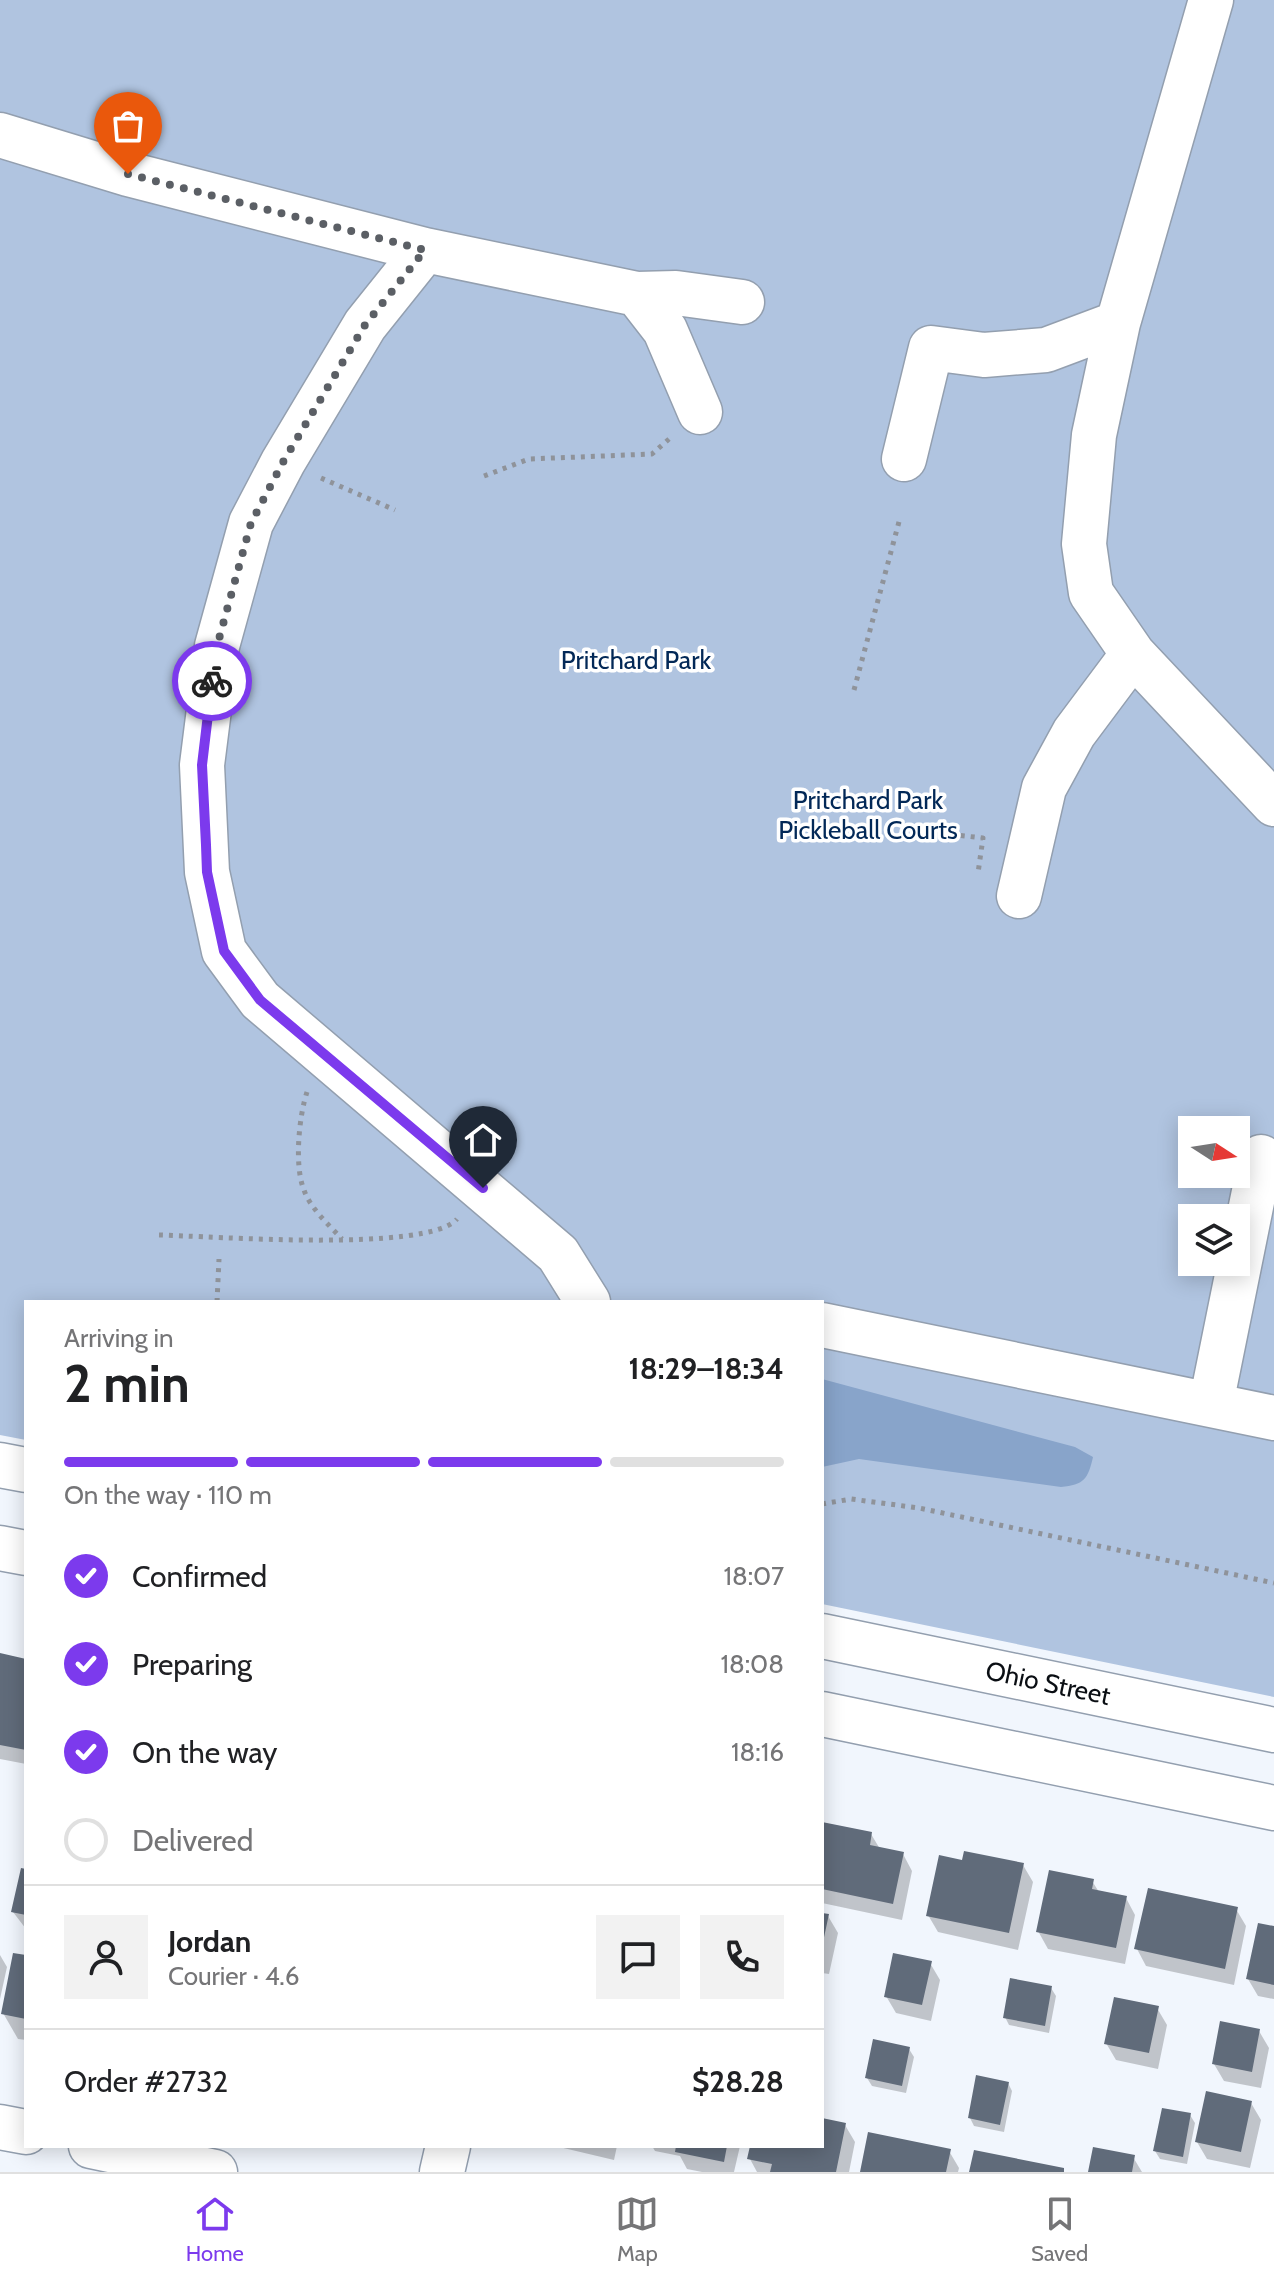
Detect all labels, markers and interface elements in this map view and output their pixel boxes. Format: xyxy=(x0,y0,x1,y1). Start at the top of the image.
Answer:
pin xyxy=(94,92,162,174)
icon: bag xyxy=(106,104,150,148)
courier xyxy=(172,641,252,721)
park label: Pritchard Park xyxy=(561,644,712,676)
icon: bike xyxy=(190,659,234,703)
park label: Pritchard Park Pickleball Courts xyxy=(778,784,958,846)
pin xyxy=(449,1106,517,1188)
north arrow xyxy=(1178,1116,1250,1188)
map controls xyxy=(1178,1116,1250,1276)
icon: home xyxy=(461,1118,505,1162)
button: layers xyxy=(1178,1204,1250,1276)
text: Arriving in xyxy=(64,1322,174,1354)
text: 18:29–18:34 xyxy=(629,1350,784,1387)
text: 2 min xyxy=(64,1352,190,1415)
text: On the way · 110 m xyxy=(64,1479,272,1511)
icon: check xyxy=(64,1554,108,1598)
text: Confirmed xyxy=(132,1558,267,1595)
text: 18:07 xyxy=(723,1560,784,1592)
icon: check xyxy=(64,1642,108,1686)
text: Preparing xyxy=(132,1646,252,1683)
text: 18:08 xyxy=(720,1648,784,1680)
street label: Ohio Street xyxy=(983,1654,1113,1712)
icon: check xyxy=(64,1730,108,1774)
text: On the way xyxy=(132,1734,277,1771)
text: 18:16 xyxy=(731,1736,784,1768)
text: Delivered xyxy=(132,1822,253,1859)
button: person xyxy=(64,1915,148,1999)
button: chat xyxy=(596,1915,680,1999)
button: phone xyxy=(700,1915,784,1999)
text: Jordan xyxy=(168,1923,251,1960)
text: Courier · 4.6 xyxy=(168,1960,300,1992)
text: Order #2732 xyxy=(64,2063,228,2100)
text: $28.28 xyxy=(692,2063,784,2100)
tab: Home xyxy=(186,2192,244,2267)
tab: Map xyxy=(615,2192,659,2267)
tab: Saved xyxy=(1031,2192,1088,2267)

